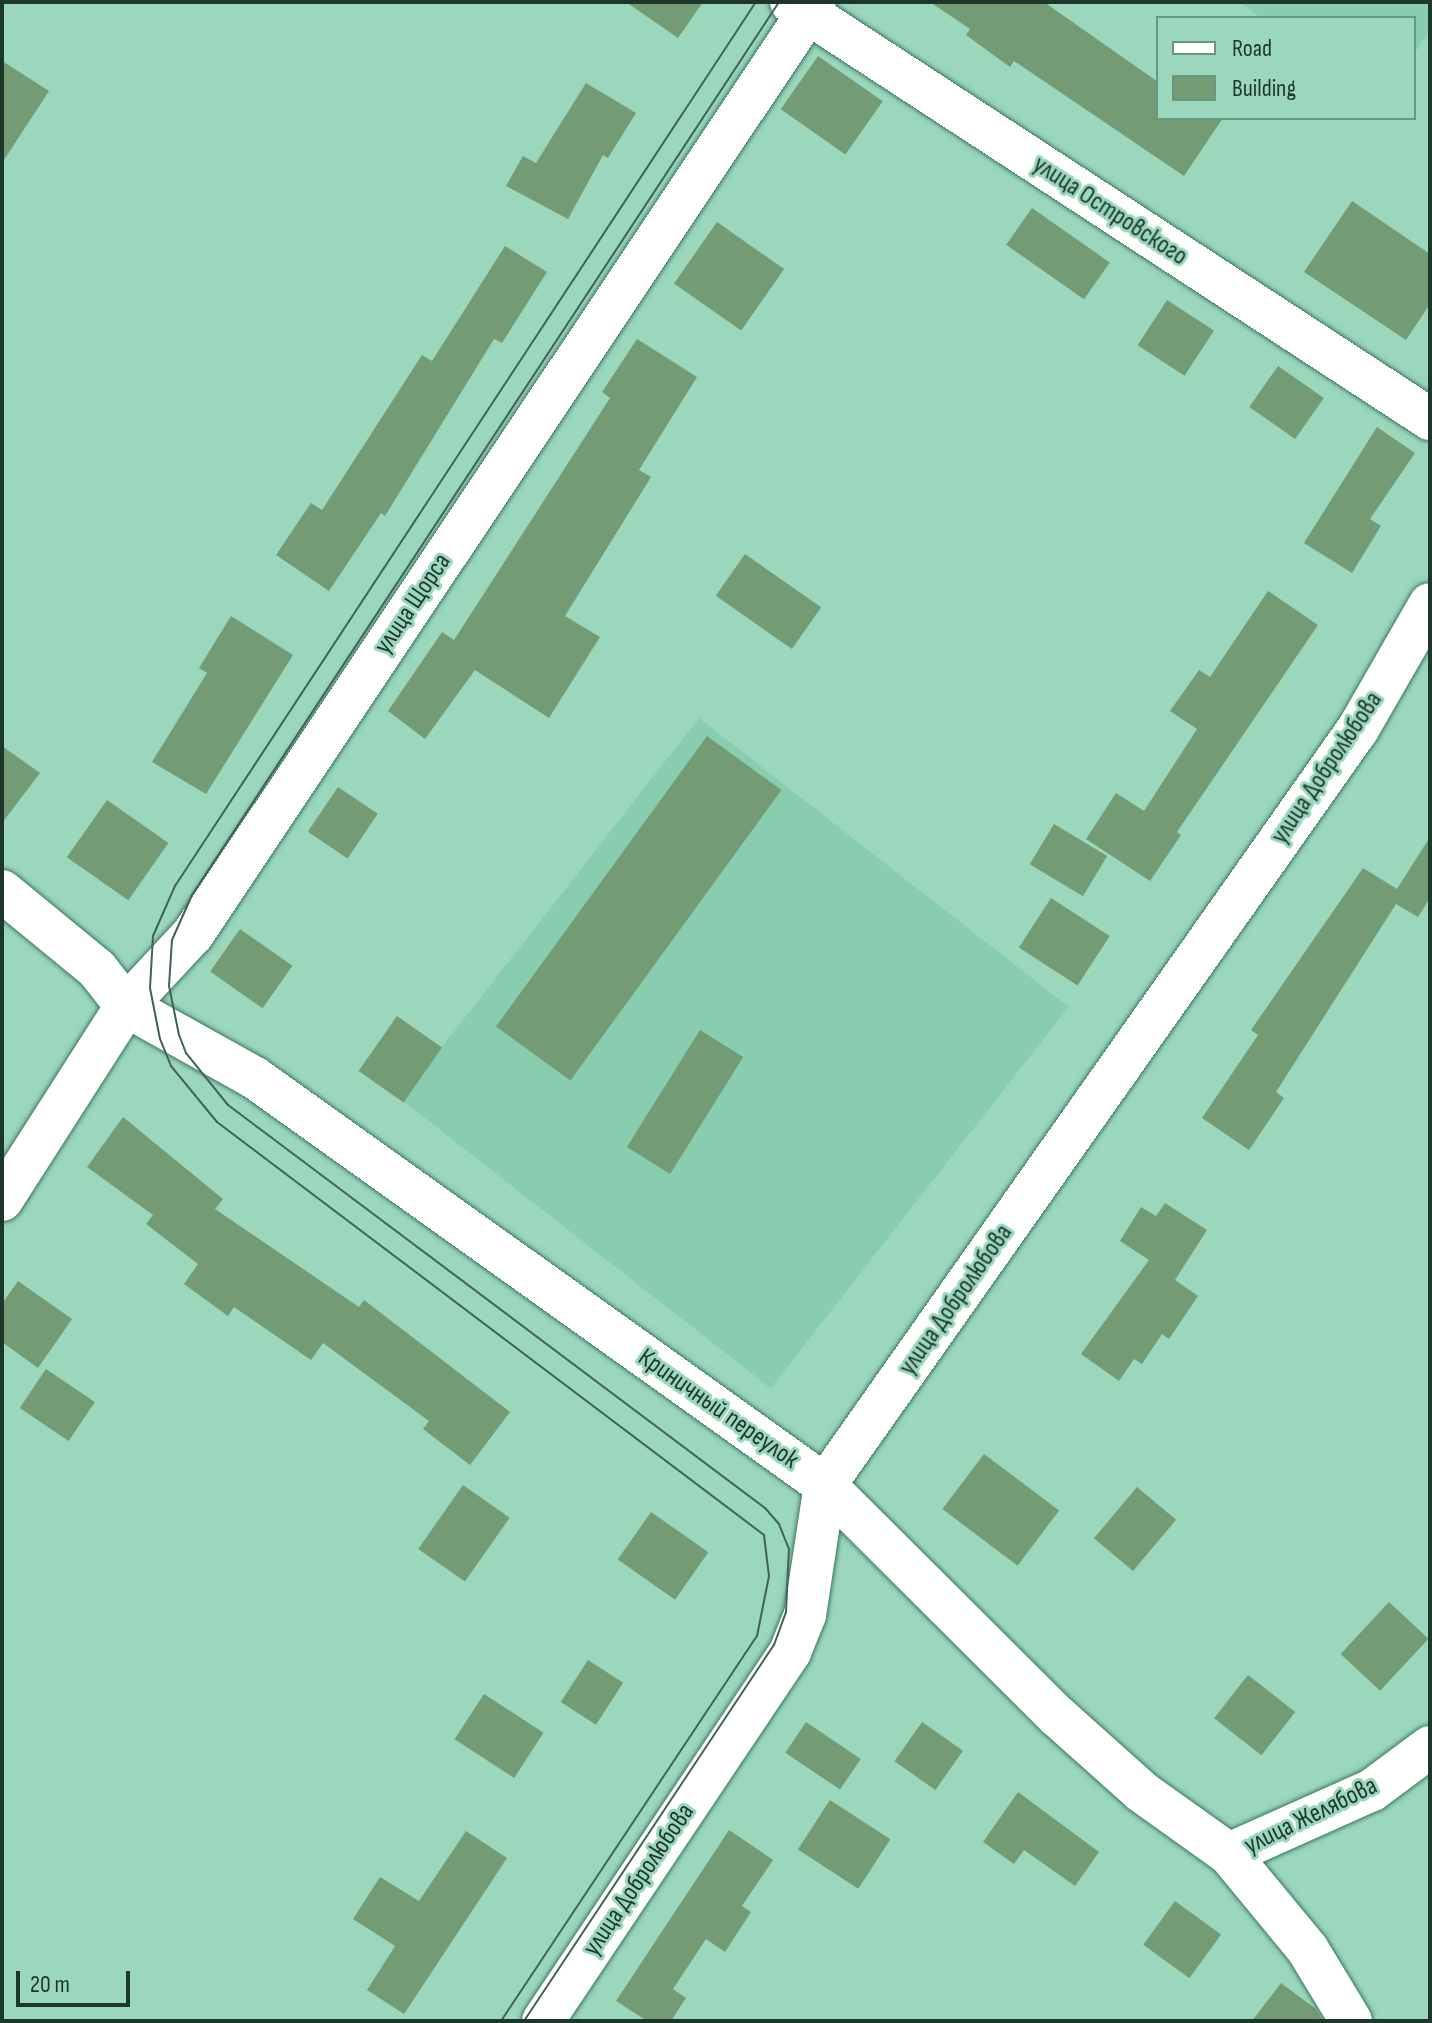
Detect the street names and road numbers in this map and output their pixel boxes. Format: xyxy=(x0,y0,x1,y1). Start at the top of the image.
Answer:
street label: улица Островского xyxy=(1027,149,1193,273)
street label: улица Щорса xyxy=(368,548,458,660)
street label: улица Добролюбова xyxy=(1265,686,1389,850)
street label: улица Добролюбова xyxy=(893,1219,1019,1381)
street label: Криничный переулок xyxy=(632,1342,804,1476)
street label: улица Желябова xyxy=(1239,1770,1383,1862)
street label: улица Добролюбова xyxy=(577,1798,701,1962)

